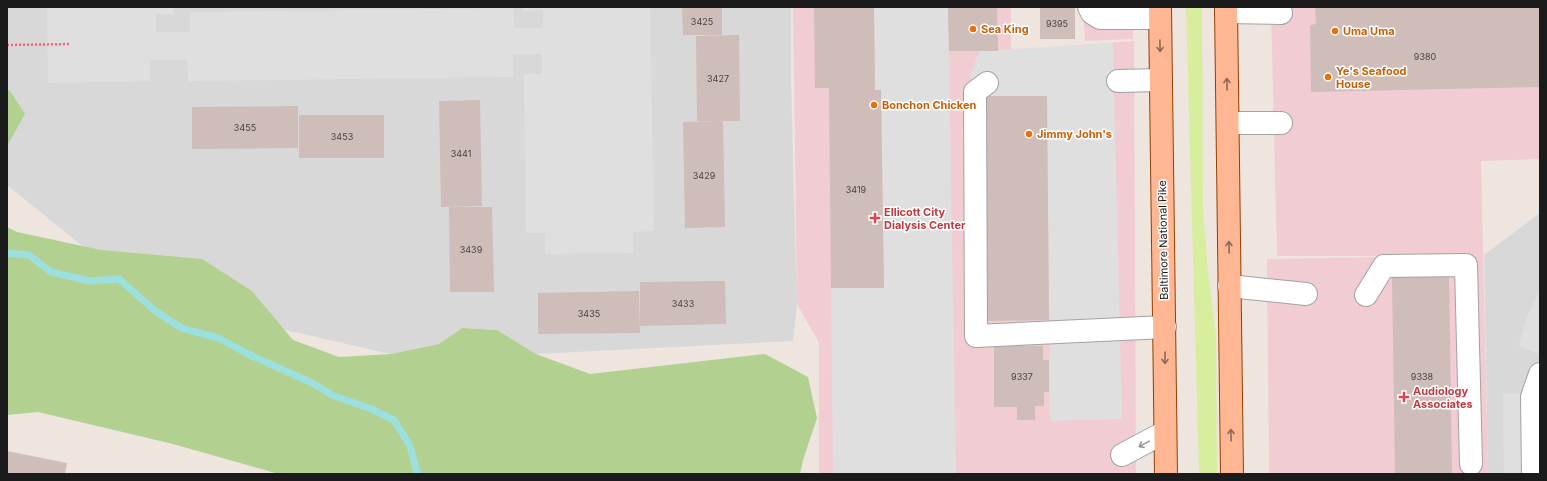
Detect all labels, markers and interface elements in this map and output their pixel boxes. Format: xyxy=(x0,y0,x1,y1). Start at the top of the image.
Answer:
house number: 3425 xyxy=(691,16,713,27)
house number: 9395 xyxy=(1046,18,1068,29)
place label: Sea King xyxy=(981,22,1029,36)
marker: Sea King xyxy=(968,24,978,34)
place label: Uma Uma xyxy=(1343,24,1395,38)
marker: Uma Uma xyxy=(1330,26,1340,36)
one-way arrow xyxy=(1156,39,1164,52)
house number: 9380 xyxy=(1414,51,1437,62)
place label: Ye's Seafood House xyxy=(1336,64,1406,91)
marker: Ye's Seafood House xyxy=(1323,72,1333,82)
house number: 3427 xyxy=(707,73,729,84)
one-way arrow xyxy=(1223,78,1231,91)
place label: Bonchon Chicken xyxy=(882,98,977,112)
marker: Bonchon Chicken xyxy=(869,100,879,110)
house number: 3455 xyxy=(234,122,256,133)
place label: Jimmy John's xyxy=(1037,127,1112,141)
marker: Jimmy John's xyxy=(1024,129,1034,139)
house number: 3453 xyxy=(331,131,354,142)
house number: 3441 xyxy=(451,148,471,159)
house number: 3429 xyxy=(693,170,716,181)
street label: Baltimore National Pike xyxy=(1155,180,1171,300)
house number: 3419 xyxy=(846,184,867,195)
place label: Ellicott City Dialysis Center xyxy=(884,205,966,232)
marker: Ellicott City Dialysis Center xyxy=(869,212,881,224)
one-way arrow xyxy=(1225,241,1233,254)
house number: 3439 xyxy=(460,244,483,255)
house number: 3433 xyxy=(672,298,695,309)
house number: 3435 xyxy=(578,308,600,319)
one-way arrow xyxy=(1161,351,1169,364)
house number: 9337 xyxy=(1011,371,1033,382)
house number: 9338 xyxy=(1411,371,1434,382)
place label: Audiology Associates xyxy=(1413,384,1473,411)
marker: Audiology Associates xyxy=(1398,391,1410,403)
one-way arrow xyxy=(1227,429,1235,442)
one-way arrow xyxy=(1138,440,1150,448)

